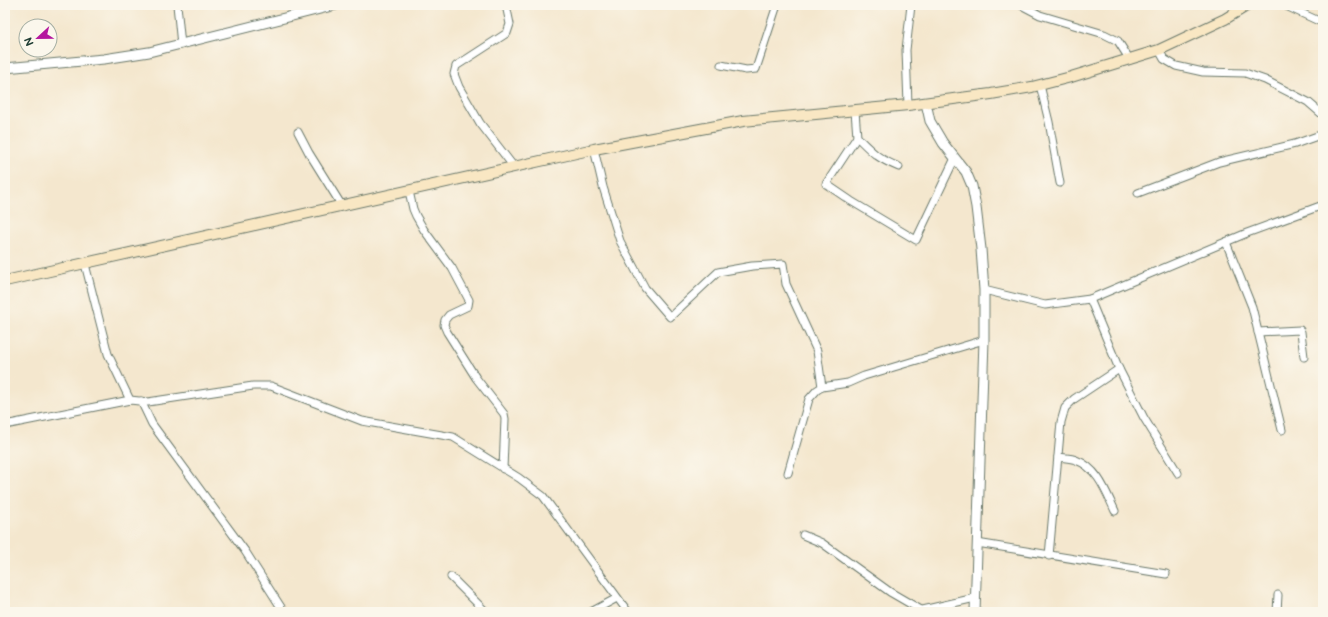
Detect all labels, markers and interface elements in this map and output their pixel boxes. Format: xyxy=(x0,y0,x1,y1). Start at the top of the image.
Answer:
north arrow xyxy=(18,18,58,58)
text: N xyxy=(22,35,37,48)

